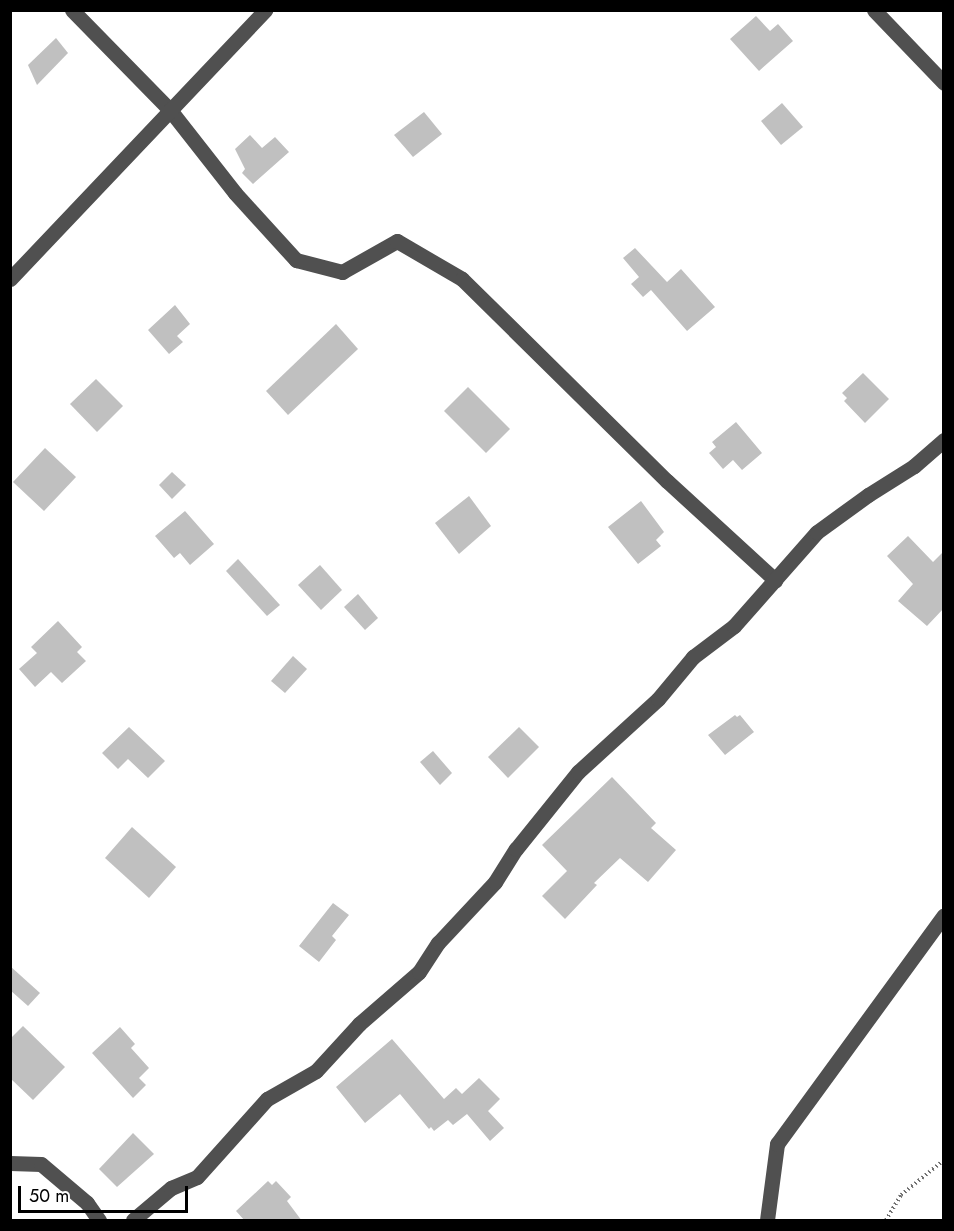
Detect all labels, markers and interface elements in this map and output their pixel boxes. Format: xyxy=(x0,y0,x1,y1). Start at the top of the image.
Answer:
scale bar xyxy=(21,1174,190,1212)
text: 50 m xyxy=(29,1183,69,1209)

